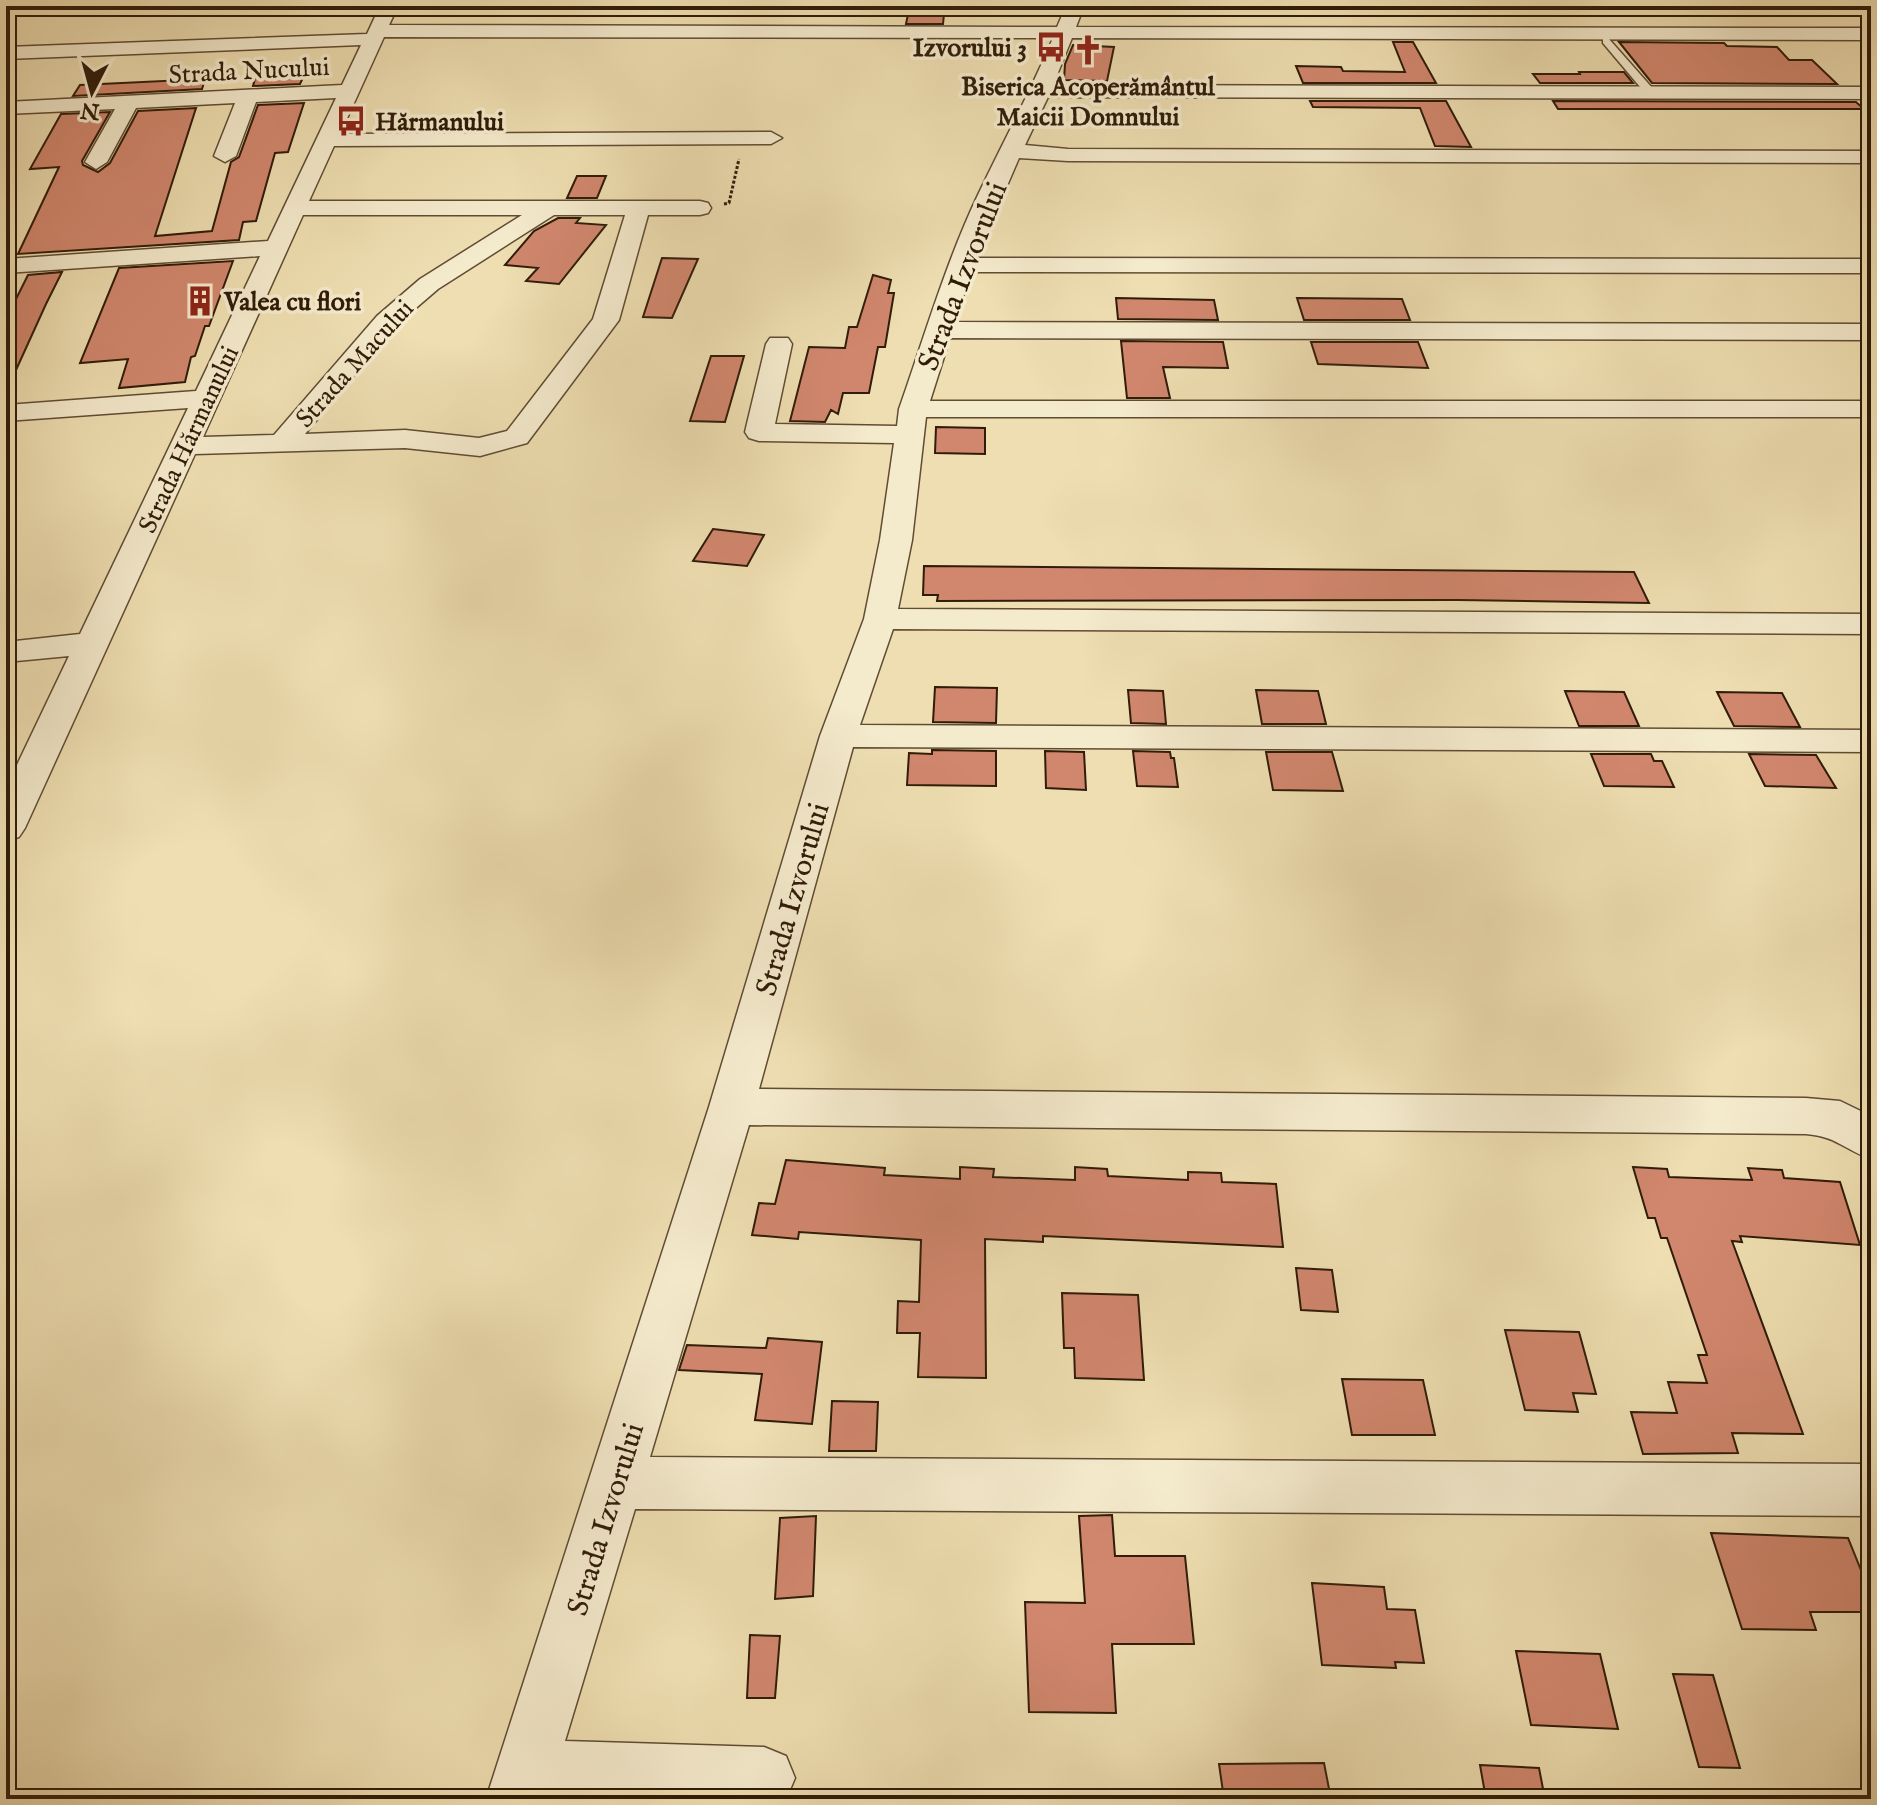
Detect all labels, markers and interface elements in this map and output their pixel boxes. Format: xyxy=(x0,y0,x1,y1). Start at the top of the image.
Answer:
bus stop icon: Izvorului 3 xyxy=(1034,30,1068,64)
place label: Izvorului 3 xyxy=(913,32,1027,65)
church icon: Biserica Acoperământul Maicii Domnului xyxy=(1071,33,1105,67)
street label: Strada Nucului xyxy=(168,51,330,92)
north arrow xyxy=(52,52,132,132)
place label: Biserica Acoperământul Maicii Domnului xyxy=(961,71,1216,134)
text: N xyxy=(79,95,102,125)
bus stop icon: Hărmanului xyxy=(334,104,368,138)
place label: Hărmanului xyxy=(375,106,504,139)
street label: Strada Izvorului xyxy=(910,177,1017,377)
building icon: Valea cu flori xyxy=(183,284,217,318)
place label: Valea cu flori xyxy=(223,286,361,319)
street label: Strada Macului xyxy=(289,293,421,435)
street label: Strada Hărmanului xyxy=(132,341,247,539)
street label: Strada Izvorului xyxy=(748,799,840,1001)
street label: Strada Izvorului xyxy=(560,1419,654,1620)

